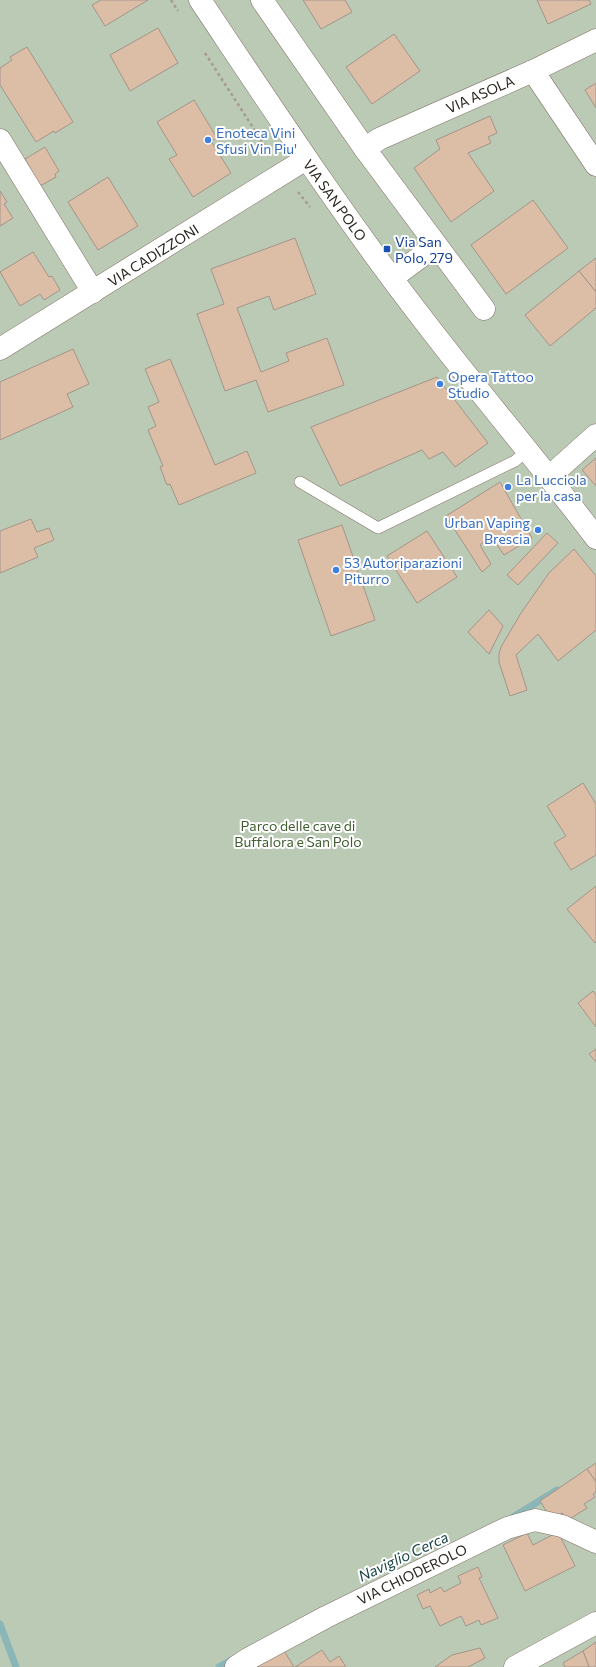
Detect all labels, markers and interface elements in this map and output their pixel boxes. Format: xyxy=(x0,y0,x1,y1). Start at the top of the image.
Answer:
street label: VIA ASOLA xyxy=(443,71,517,117)
place label: Enoteca Vini Sfusi Vin Piu' xyxy=(216,124,297,157)
marker: Enoteca Vini Sfusi Vin Piu' xyxy=(203,135,213,145)
street label: VIA SAN POLO xyxy=(300,156,370,244)
street label: VIA CADIZZONI xyxy=(104,220,202,290)
place label: Via San Polo, 279 xyxy=(395,233,453,266)
marker: Via San Polo, 279 xyxy=(382,244,392,254)
place label: Opera Tattoo Studio xyxy=(448,368,534,401)
marker: Opera Tattoo Studio xyxy=(435,379,445,389)
place label: La Lucciola per la casa xyxy=(516,471,587,504)
marker: La Lucciola per la casa xyxy=(503,482,513,492)
place label: Urban Vaping Brescia xyxy=(444,514,530,547)
marker: Urban Vaping Brescia xyxy=(533,525,543,535)
place label: 53 Autoriparazioni Piturro xyxy=(344,554,462,587)
marker: 53 Autoriparazioni Piturro xyxy=(331,565,341,575)
park label: Parco delle cave di Buffalora e San Polo xyxy=(234,817,362,850)
water label: Naviglio Cerca xyxy=(355,1527,451,1585)
street label: VIA CHIODEROLO xyxy=(354,1540,470,1608)

